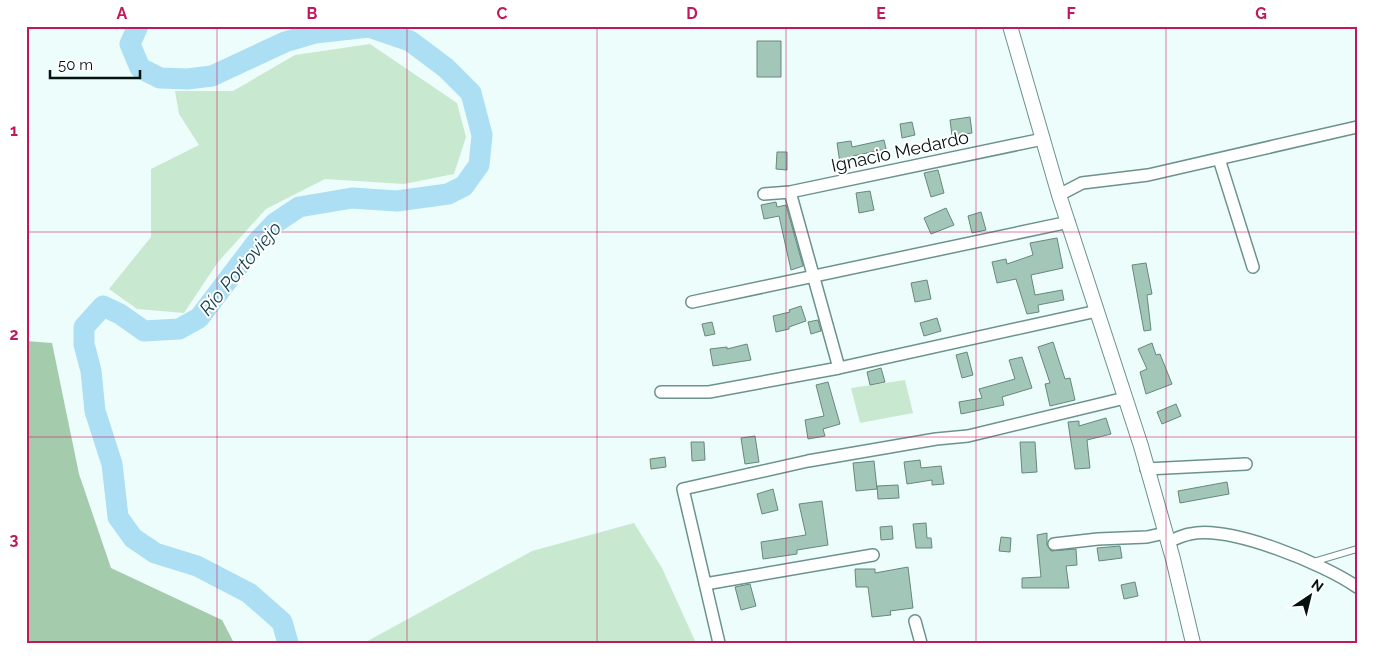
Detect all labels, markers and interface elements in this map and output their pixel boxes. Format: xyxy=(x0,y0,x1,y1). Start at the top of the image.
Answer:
text: A xyxy=(117,4,128,23)
text: B xyxy=(307,4,318,23)
text: C xyxy=(497,4,508,23)
text: D xyxy=(686,4,698,23)
text: E xyxy=(876,4,886,23)
text: F xyxy=(1066,4,1076,23)
text: G xyxy=(1255,4,1267,23)
scale bar xyxy=(50,48,140,80)
text: 50 m xyxy=(58,56,93,74)
text: 1 xyxy=(10,121,18,140)
street label: Ignacio Medardo xyxy=(829,126,971,176)
water label: Río Portoviejo xyxy=(195,217,286,319)
text: 2 xyxy=(9,325,19,344)
text: 3 xyxy=(10,530,19,549)
north arrow xyxy=(1286,572,1336,622)
text: N xyxy=(1308,576,1326,595)

